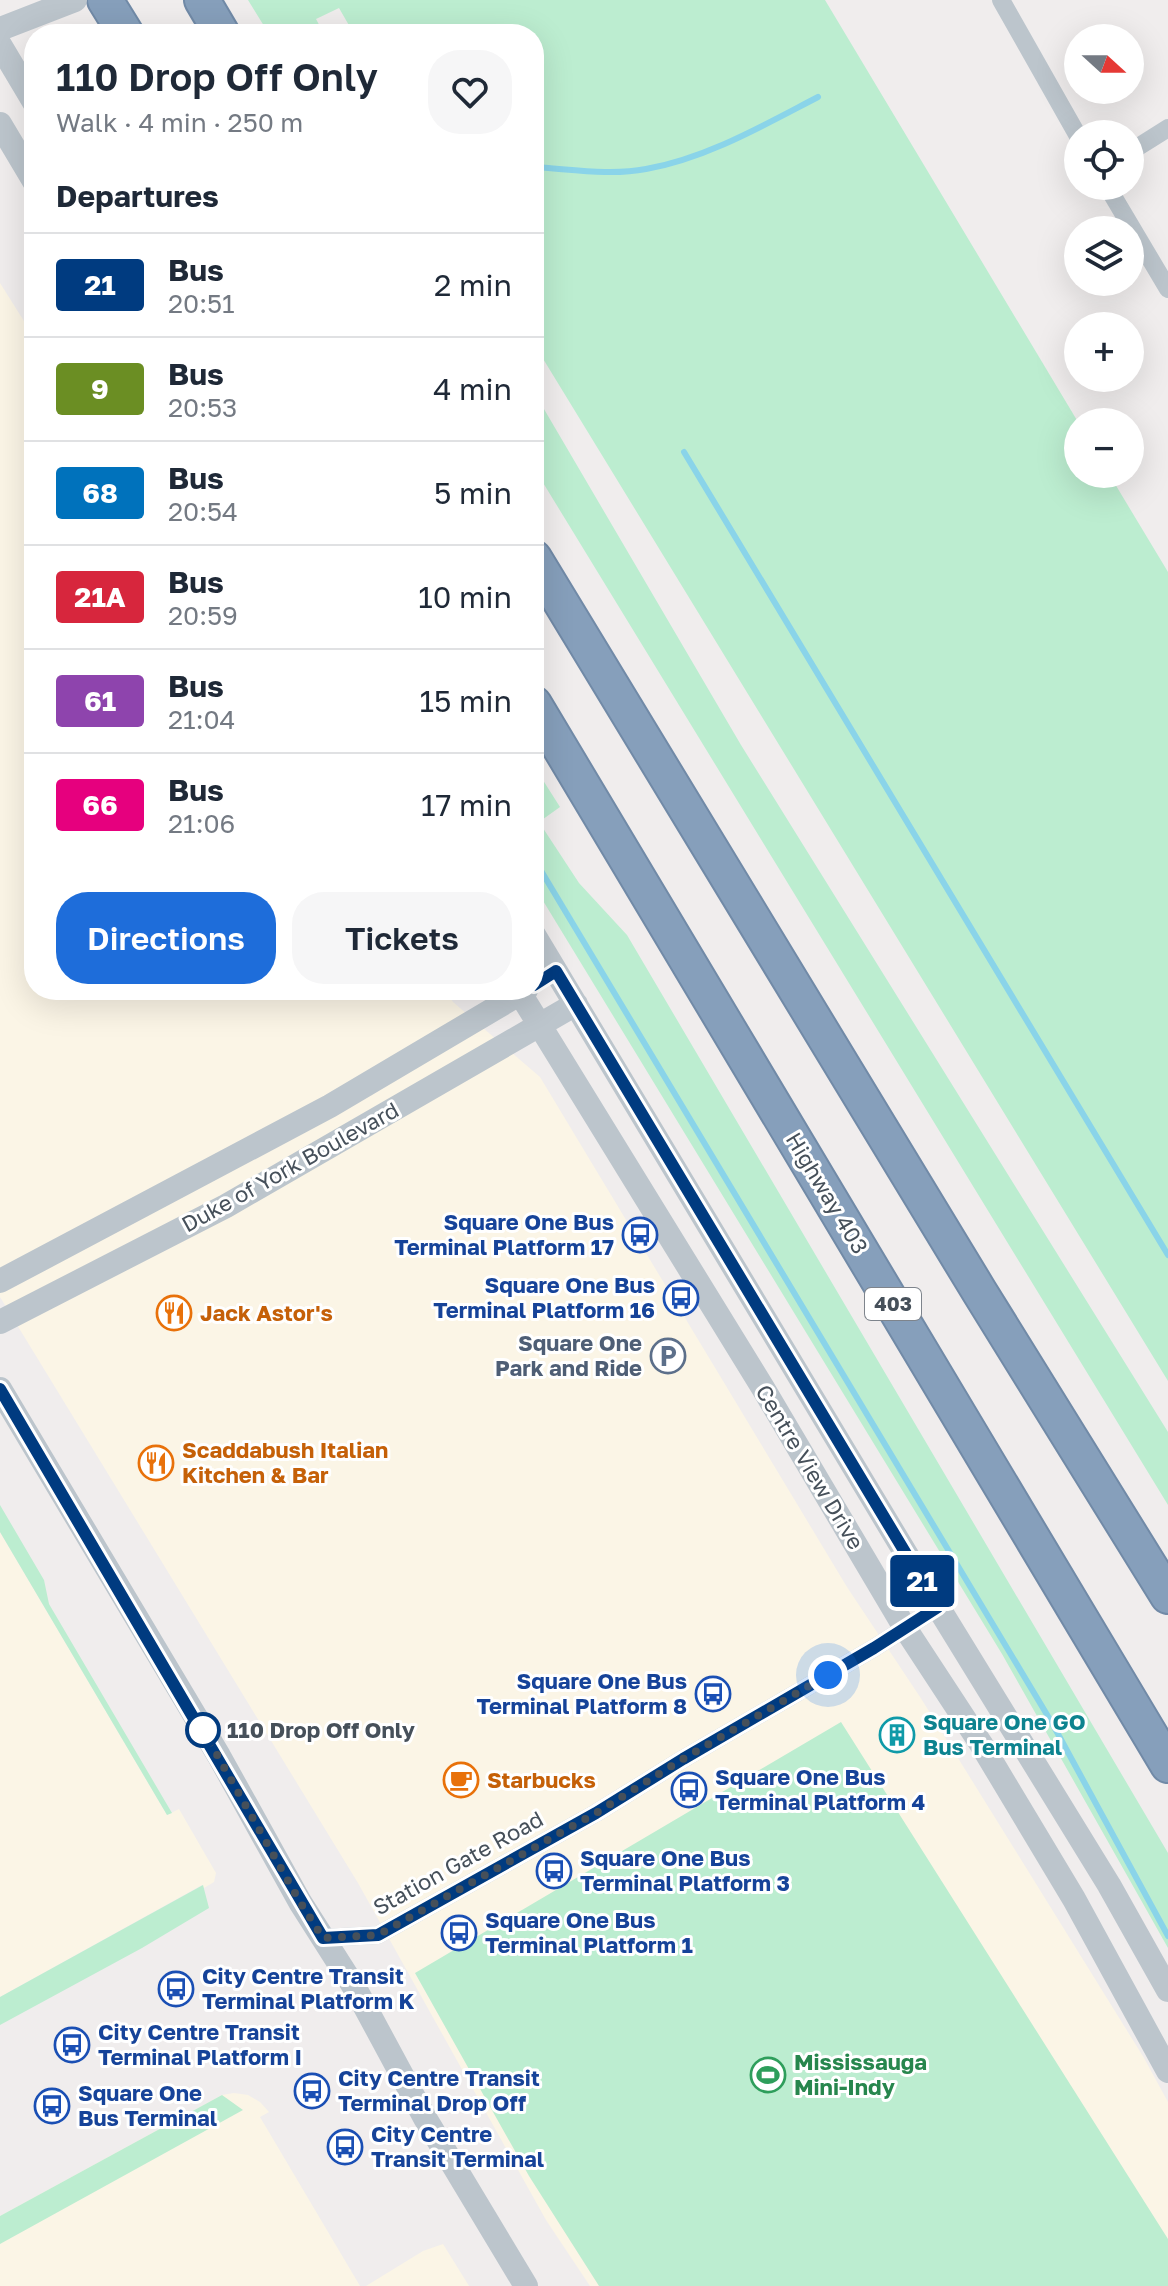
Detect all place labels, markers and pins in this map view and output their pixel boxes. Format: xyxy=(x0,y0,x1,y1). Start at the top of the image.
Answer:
place label: Square One Bus Terminal Platform 17 xyxy=(394,1208,614,1260)
bus stop icon: Square One Bus Terminal Platform 17 xyxy=(621,1216,659,1254)
place label: Square One Bus Terminal Platform 16 xyxy=(433,1271,655,1323)
bus stop icon: Square One Bus Terminal Platform 16 xyxy=(662,1279,700,1317)
restaurant icon: Jack Astor's xyxy=(155,1294,193,1332)
place label: Jack Astor's xyxy=(200,1299,333,1326)
place label: Square One Park and Ride xyxy=(495,1329,642,1381)
parking icon: Square One Park and Ride xyxy=(649,1337,687,1375)
place label: Scaddabush Italian Kitchen & Bar xyxy=(182,1436,388,1488)
restaurant icon: Scaddabush Italian Kitchen & Bar xyxy=(137,1444,175,1482)
place label: Square One Bus Terminal Platform 8 xyxy=(476,1667,687,1719)
bus stop icon: Square One Bus Terminal Platform 8 xyxy=(694,1675,732,1713)
place label: Square One GO Bus Terminal xyxy=(923,1708,1086,1760)
marker: 110 Drop Off Only xyxy=(186,1713,220,1747)
place label: 110 Drop Off Only xyxy=(227,1716,415,1743)
building icon: Square One GO Bus Terminal xyxy=(878,1716,916,1754)
cafe icon: Starbucks xyxy=(442,1761,480,1799)
place label: Square One Bus Terminal Platform 4 xyxy=(715,1763,925,1815)
place label: Starbucks xyxy=(487,1766,596,1793)
bus stop icon: Square One Bus Terminal Platform 4 xyxy=(670,1771,708,1809)
place label: Square One Bus Terminal Platform 3 xyxy=(580,1844,790,1896)
bus stop icon: Square One Bus Terminal Platform 3 xyxy=(535,1852,573,1890)
place label: Square One Bus Terminal Platform 1 xyxy=(485,1906,693,1958)
bus stop icon: Square One Bus Terminal Platform 1 xyxy=(440,1914,478,1952)
place label: City Centre Transit Terminal Platform K xyxy=(202,1962,414,2014)
bus stop icon: City Centre Transit Terminal Platform K xyxy=(157,1970,195,2008)
place label: City Centre Transit Terminal Platform I xyxy=(98,2018,302,2070)
bus stop icon: City Centre Transit Terminal Platform I xyxy=(53,2026,91,2064)
place label: Mississauga Mini-Indy xyxy=(794,2048,927,2100)
sports icon: Mississauga Mini-Indy xyxy=(749,2056,787,2094)
place label: City Centre Transit Terminal Drop Off xyxy=(338,2064,540,2116)
bus stop icon: City Centre Transit Terminal Drop Off xyxy=(293,2072,331,2110)
place label: Square One Bus Terminal xyxy=(78,2079,217,2131)
bus stop icon: Square One Bus Terminal xyxy=(33,2087,71,2125)
place label: City Centre Transit Terminal xyxy=(371,2120,544,2172)
bus stop icon: City Centre Transit Terminal xyxy=(326,2128,364,2166)

